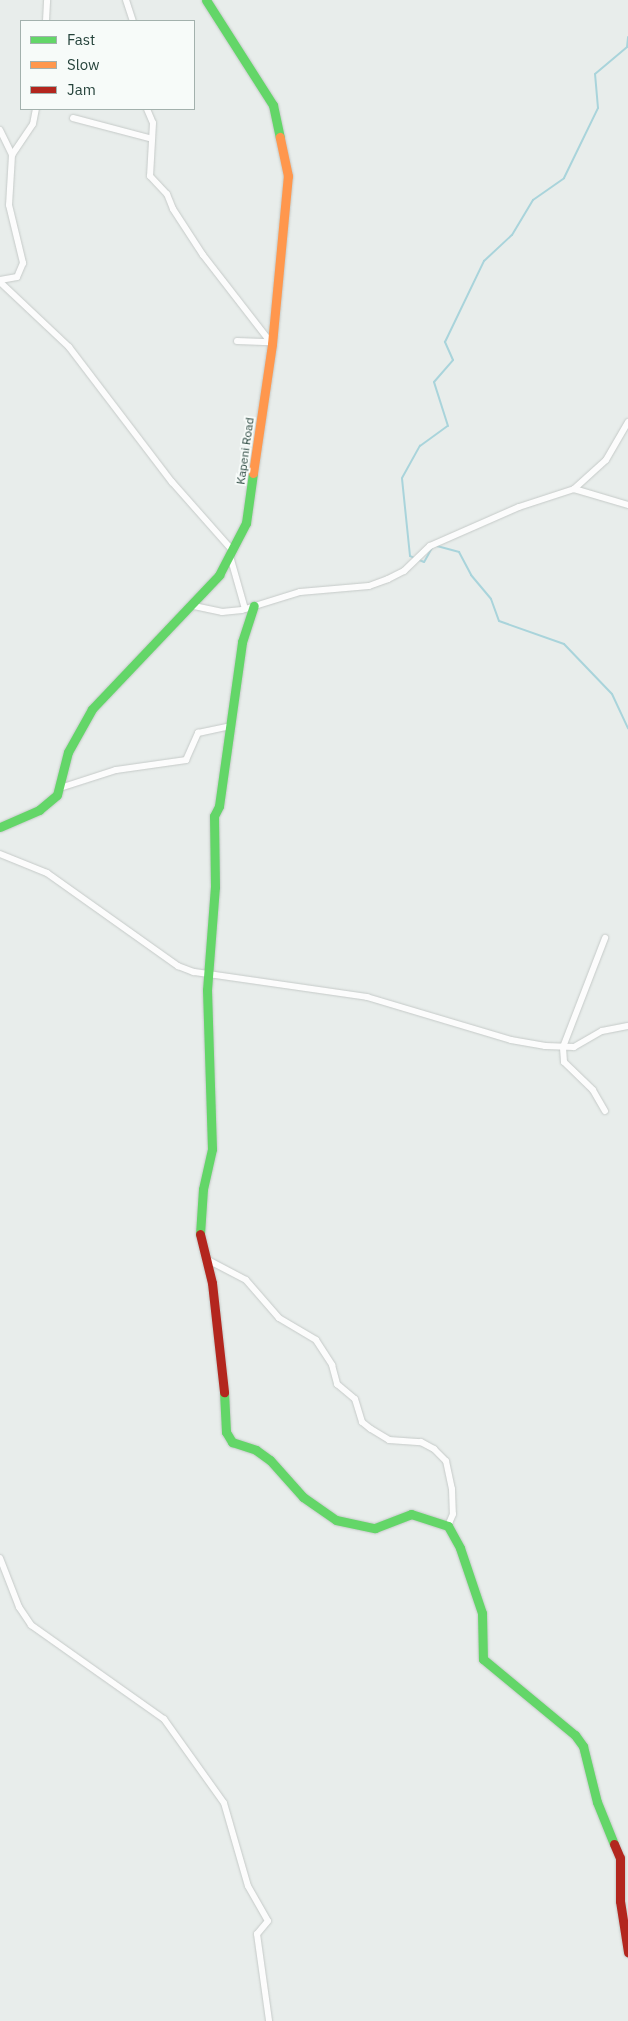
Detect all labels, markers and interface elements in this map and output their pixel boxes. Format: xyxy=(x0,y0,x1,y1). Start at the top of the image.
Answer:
legend xyxy=(20,20,195,110)
text: Fast xyxy=(67,30,95,49)
text: Slow xyxy=(67,55,100,74)
text: Jam xyxy=(67,80,96,99)
street label: Kapeni Road xyxy=(233,417,257,485)

